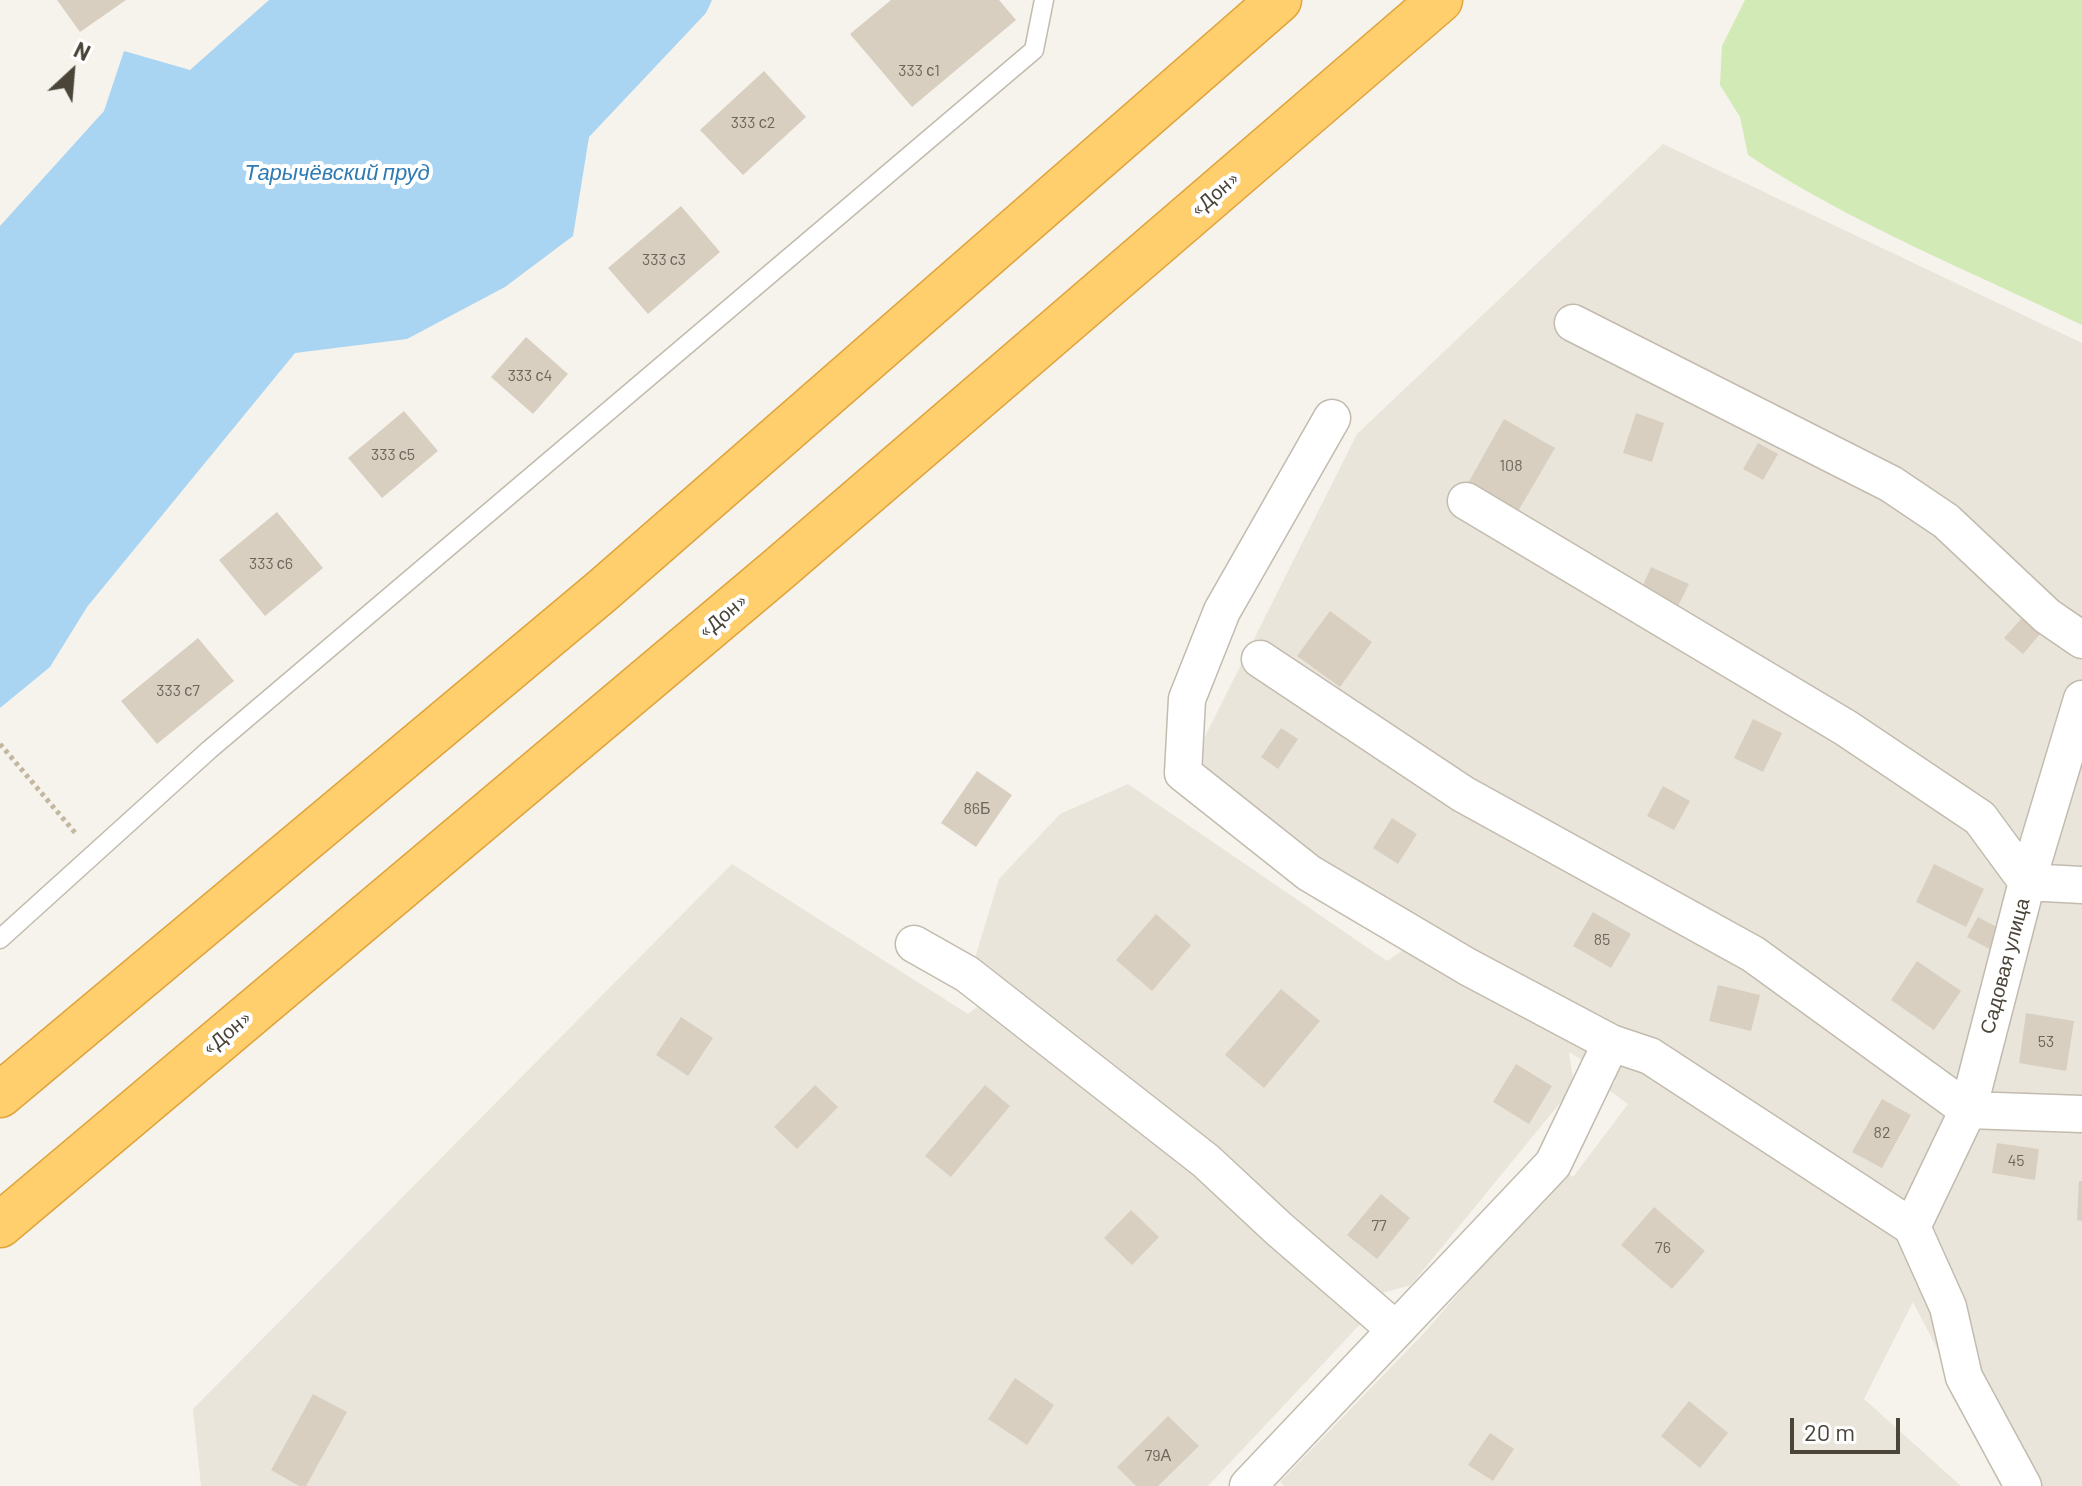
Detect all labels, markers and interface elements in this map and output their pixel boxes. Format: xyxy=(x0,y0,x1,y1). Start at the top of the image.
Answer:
north arrow xyxy=(32,32,112,112)
text: N xyxy=(70,36,95,65)
house number: 333 с1 xyxy=(898,61,940,81)
house number: 333 с2 xyxy=(731,113,775,133)
water label: Тарычёвский пруд xyxy=(244,160,430,186)
street label: «Дон» xyxy=(1185,166,1245,222)
house number: 333 с3 xyxy=(642,250,686,270)
house number: 333 с4 xyxy=(508,366,552,386)
house number: 333 с5 xyxy=(371,445,415,465)
house number: 108 xyxy=(1500,456,1522,476)
house number: 333 с6 xyxy=(249,554,293,574)
street label: «Дон» xyxy=(693,588,753,644)
house number: 333 с7 xyxy=(156,681,200,701)
house number: 86Б xyxy=(963,799,991,819)
street label: Садовая улица xyxy=(1975,895,2035,1037)
house number: 85 xyxy=(1594,930,1610,950)
street label: «Дон» xyxy=(197,1005,257,1061)
house number: 53 xyxy=(2038,1032,2054,1052)
house number: 82 xyxy=(1874,1123,1890,1143)
house number: 45 xyxy=(2007,1151,2025,1171)
house number: 77 xyxy=(1371,1216,1387,1236)
house number: 76 xyxy=(1655,1238,1671,1258)
scale bar xyxy=(1794,1402,1904,1452)
text: 20 m xyxy=(1804,1417,1855,1446)
house number: 79А xyxy=(1145,1446,1171,1466)

